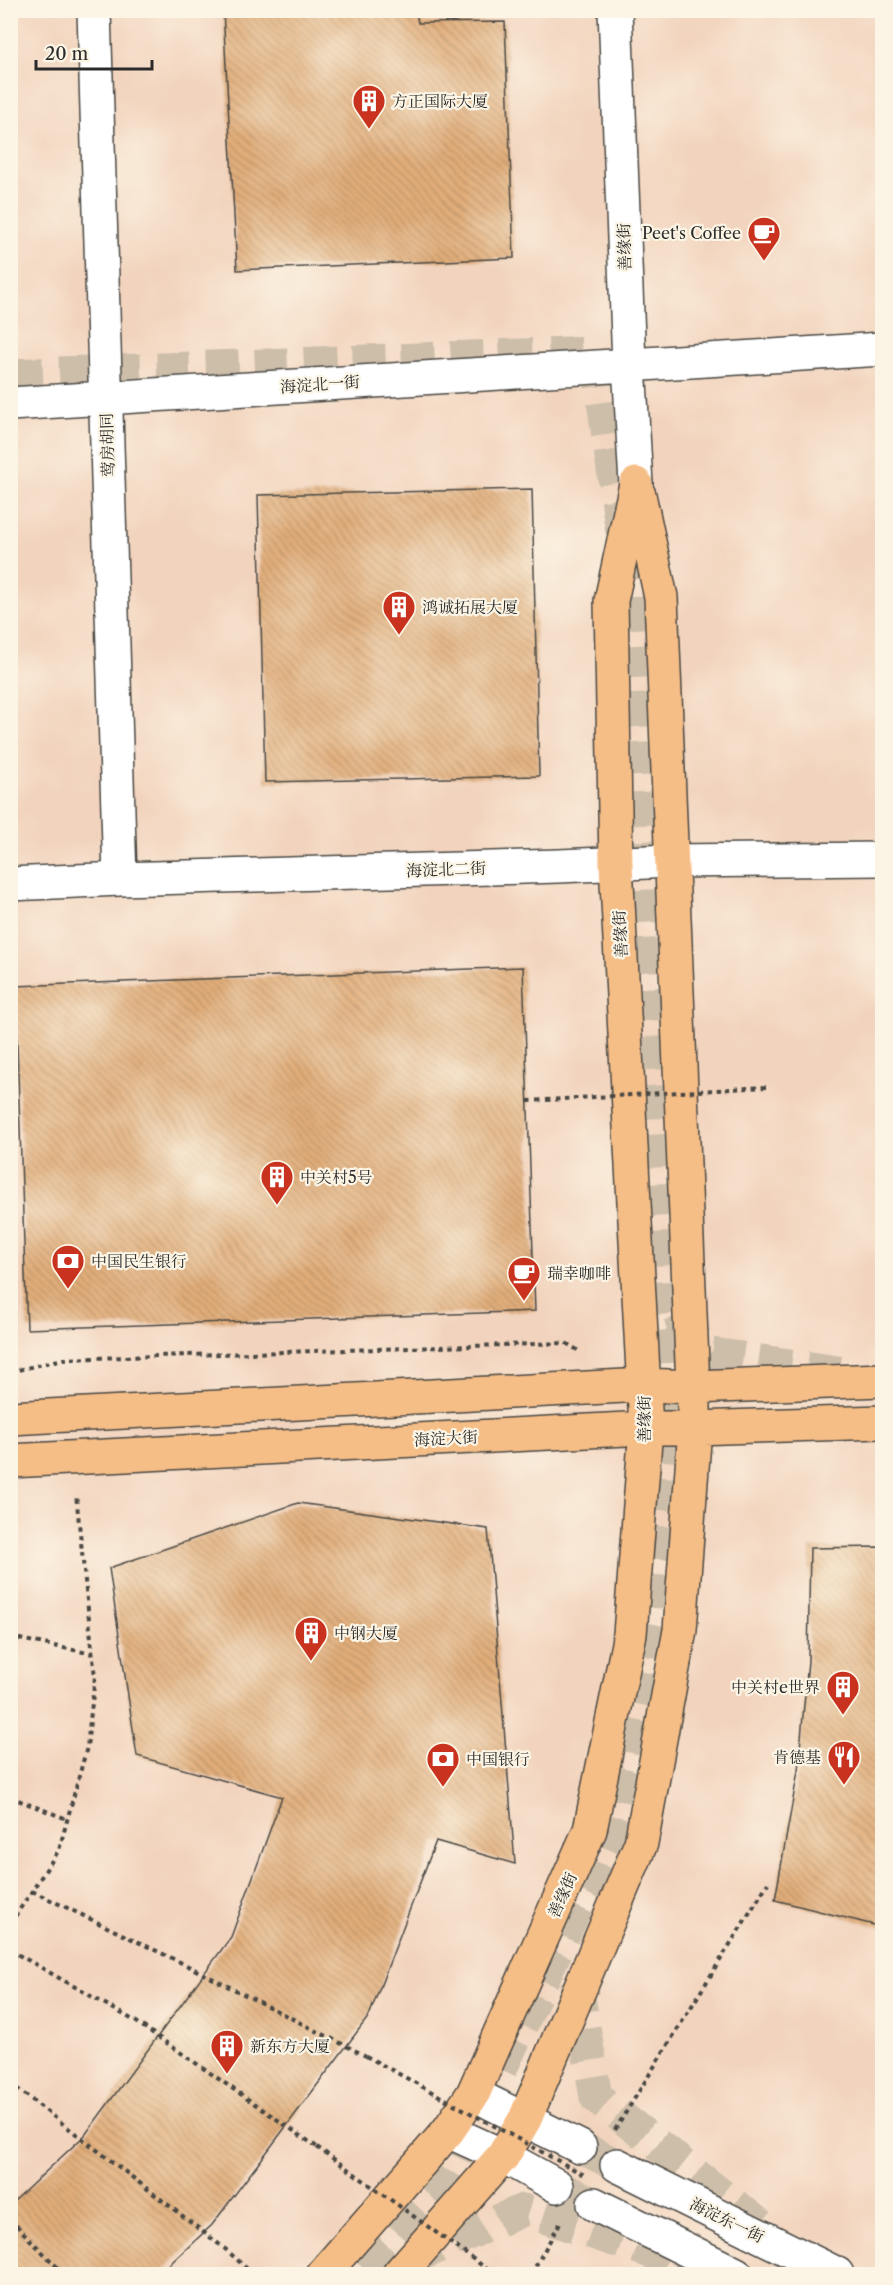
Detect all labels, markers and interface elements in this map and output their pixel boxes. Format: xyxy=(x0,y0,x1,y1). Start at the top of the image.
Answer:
scale bar xyxy=(36,33,152,71)
text: 20 m xyxy=(45,43,89,65)
building icon: 方正国际大厦 xyxy=(351,83,387,130)
place label: 方正国际大厦 xyxy=(392,91,488,111)
cafe icon: Peet's Coffee xyxy=(746,215,782,262)
street label: 善缘街 xyxy=(613,223,635,271)
place label: Peet's Coffee xyxy=(642,223,741,243)
street label: 海淀北一街 xyxy=(279,371,361,397)
street label: 莺房胡同 xyxy=(96,413,118,477)
building icon: 鸿诚拓展大厦 xyxy=(381,589,417,636)
place label: 鸿诚拓展大厦 xyxy=(422,597,518,617)
street label: 海淀北二街 xyxy=(406,858,486,880)
street label: 善缘街 xyxy=(609,910,631,958)
building icon: 中关村5号 xyxy=(259,1159,295,1206)
place label: 中关村5号 xyxy=(300,1167,373,1187)
bank icon: 中国民生银行 xyxy=(50,1243,86,1290)
place label: 中国民生银行 xyxy=(91,1251,187,1271)
cafe icon: 瑞幸咖啡 xyxy=(506,1255,542,1302)
place label: 瑞幸咖啡 xyxy=(547,1263,611,1283)
street label: 善缘街 xyxy=(634,1395,654,1443)
street label: 海淀大街 xyxy=(414,1426,478,1450)
building icon: 中钢大厦 xyxy=(293,1615,329,1662)
place label: 中钢大厦 xyxy=(334,1623,398,1643)
building icon: 中关村e世界 xyxy=(825,1669,861,1716)
place label: 中关村e世界 xyxy=(731,1677,820,1697)
restaurant icon: 肯德基 xyxy=(826,1739,862,1786)
bank icon: 中国银行 xyxy=(425,1741,461,1788)
place label: 肯德基 xyxy=(773,1747,821,1767)
place label: 中国银行 xyxy=(466,1749,530,1769)
street label: 善缘街 xyxy=(543,1869,581,1921)
building icon: 新东方大厦 xyxy=(209,2028,245,2075)
place label: 新东方大厦 xyxy=(250,2036,330,2056)
street label: 海淀东一街 xyxy=(687,2193,767,2247)

